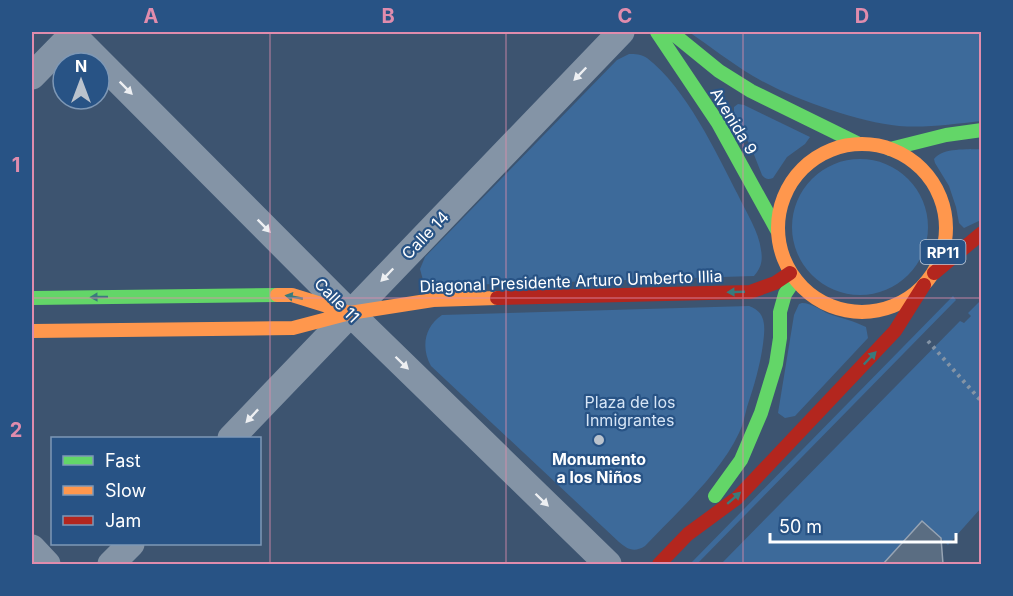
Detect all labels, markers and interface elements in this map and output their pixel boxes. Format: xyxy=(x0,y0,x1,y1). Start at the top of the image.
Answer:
text: A xyxy=(144,4,159,28)
text: B xyxy=(381,4,395,28)
text: C xyxy=(618,4,632,28)
text: D xyxy=(855,4,869,28)
north arrow xyxy=(51,51,111,111)
text: N xyxy=(75,56,87,76)
one-way arrow xyxy=(573,66,587,81)
one-way arrow xyxy=(119,80,133,95)
street label: Avenida 9 xyxy=(706,84,762,158)
text: 1 xyxy=(12,153,20,177)
street label: Calle 14 xyxy=(397,207,453,263)
one-way arrow xyxy=(256,219,271,233)
road number: RP11 xyxy=(920,240,966,264)
street label: Diagonal Presidente Arturo Umberto Illia xyxy=(419,266,723,296)
one-way arrow xyxy=(380,267,394,281)
street label: Calle 11 xyxy=(310,273,364,327)
one-way arrow xyxy=(727,287,746,297)
one-way arrow xyxy=(90,292,109,302)
one-way arrow xyxy=(284,292,303,301)
one-way arrow xyxy=(862,351,876,365)
one-way arrow xyxy=(394,356,408,370)
park label: Plaza de los Inmigrantes xyxy=(585,392,675,430)
one-way arrow xyxy=(246,408,259,423)
text: 2 xyxy=(10,418,22,442)
marker: Monumento a los Niños xyxy=(592,433,606,447)
legend xyxy=(51,437,261,545)
place label: Monumento a los Niños xyxy=(552,449,646,487)
text: Fast xyxy=(105,450,141,471)
text: Slow xyxy=(105,480,146,501)
one-way arrow xyxy=(534,492,548,506)
one-way arrow xyxy=(727,492,742,505)
scale bar xyxy=(770,506,956,544)
text: Jam xyxy=(105,510,141,531)
text: 50 m xyxy=(779,516,822,537)

